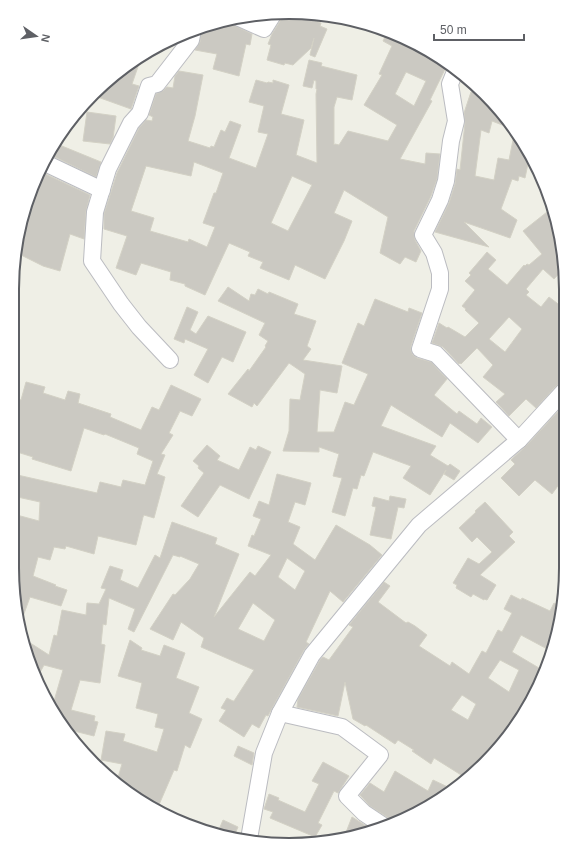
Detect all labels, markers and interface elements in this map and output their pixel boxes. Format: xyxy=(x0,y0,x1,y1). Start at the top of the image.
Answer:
north arrow xyxy=(16,16,56,56)
scale bar xyxy=(434,16,524,42)
text: 50 m xyxy=(440,23,467,37)
text: N xyxy=(39,33,52,44)

